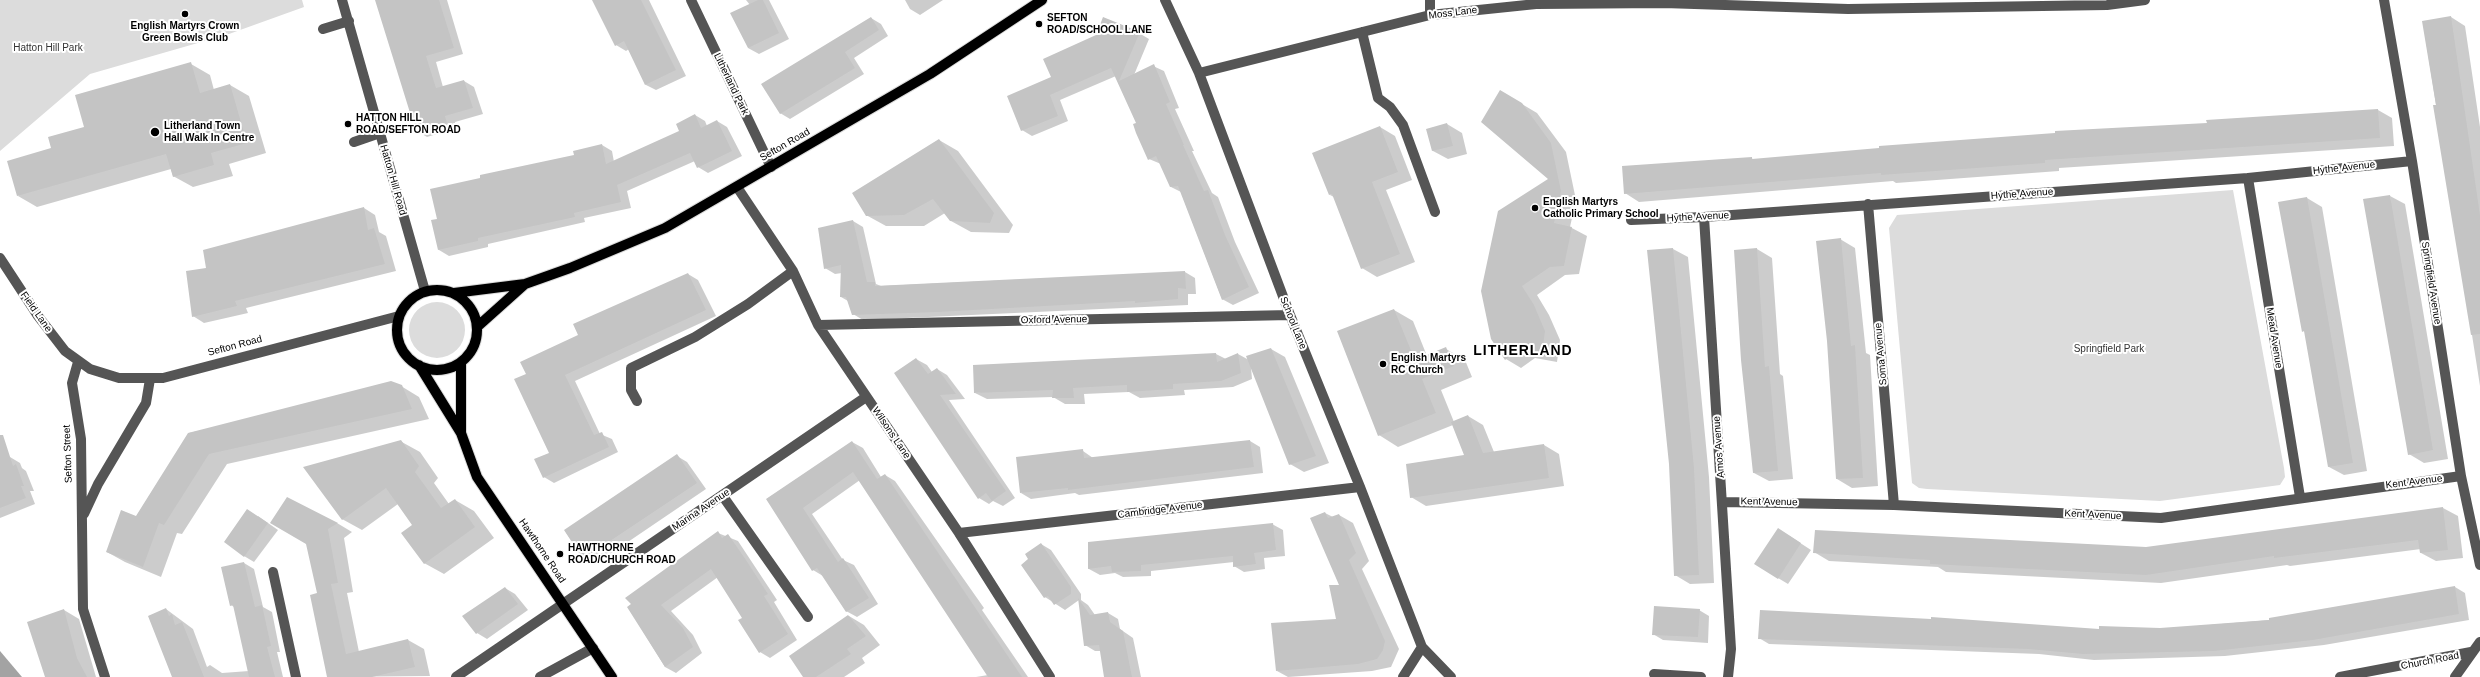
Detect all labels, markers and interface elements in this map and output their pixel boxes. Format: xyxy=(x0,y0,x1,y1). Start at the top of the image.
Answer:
street label: Moss Lane xyxy=(1428,4,1478,22)
marker: English Martyrs Crown Green Bowls Club xyxy=(180,9,190,19)
place label: SEFTON ROAD/SCHOOL LANE xyxy=(1047,12,1152,36)
marker: SEFTON ROAD/SCHOOL LANE xyxy=(1034,19,1044,29)
place label: English Martyrs Crown Green Bowls Club xyxy=(131,20,239,44)
park label: Hatton Hill Park xyxy=(13,42,83,54)
street label: Litherland Park xyxy=(711,51,751,117)
place label: HATTON HILL ROAD/SEFTON ROAD xyxy=(356,112,461,136)
marker: HATTON HILL ROAD/SEFTON ROAD xyxy=(343,119,353,129)
place label: Litherland Town Hall Walk In Centre xyxy=(164,120,254,144)
marker: Litherland Town Hall Walk In Centre xyxy=(149,126,161,138)
street label: Sefton Road xyxy=(758,126,812,164)
street label: Hatton Hill Road xyxy=(377,143,409,217)
street label: Hythe Avenue xyxy=(2312,159,2376,177)
street label: Hythe Avenue xyxy=(1990,186,2054,202)
place label: English Martyrs Catholic Primary School xyxy=(1543,196,1659,220)
marker: English Martyrs Catholic Primary School xyxy=(1530,203,1540,213)
street label: Hythe Avenue xyxy=(1666,209,1730,225)
street label: Springfield Avenue xyxy=(2419,241,2443,325)
street label: Field Lane xyxy=(18,289,54,335)
street label: School Lane xyxy=(1277,295,1309,351)
street label: Mead Avenue xyxy=(2263,307,2285,369)
street label: Oxford Avenue xyxy=(1021,313,1087,327)
street label: Soma Avenue xyxy=(1872,322,1890,386)
street label: Sefton Road xyxy=(207,333,263,359)
district label: LITHERLAND xyxy=(1473,343,1573,359)
park label: Springfield Park xyxy=(2074,343,2144,355)
place label: English Martyrs RC Church xyxy=(1391,352,1466,376)
marker: English Martyrs RC Church xyxy=(1378,359,1388,369)
street label: Wilsons Lane xyxy=(869,405,913,461)
street label: Amos Avenue xyxy=(1711,416,1727,478)
street label: Sefton Street xyxy=(61,425,75,483)
street label: Kent Avenue xyxy=(2385,473,2443,491)
street label: Marina Avenue xyxy=(670,486,732,534)
street label: Kent Avenue xyxy=(1740,496,1798,508)
street label: Cambridge Avenue xyxy=(1117,499,1203,521)
street label: Kent Avenue xyxy=(2064,508,2122,522)
street label: Hawthorne Road xyxy=(516,517,568,585)
place label: HAWTHORNE ROAD/CHURCH ROAD xyxy=(568,542,676,566)
marker: HAWTHORNE ROAD/CHURCH ROAD xyxy=(555,549,565,559)
street label: Church Road xyxy=(2400,649,2460,673)

